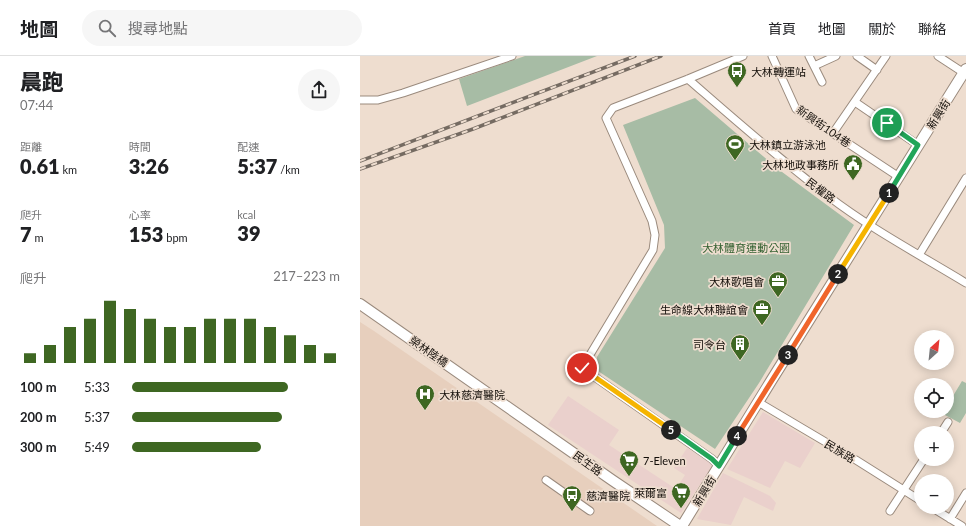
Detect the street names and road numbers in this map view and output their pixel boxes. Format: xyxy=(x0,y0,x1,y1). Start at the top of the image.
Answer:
street label: 新興街 xyxy=(924,97,952,131)
street label: 新興街104巷 xyxy=(794,103,854,149)
street label: 民權路 xyxy=(804,175,838,205)
street label: 榮林陸橋 xyxy=(407,333,451,369)
street label: 民族路 xyxy=(823,437,857,465)
street label: 民生路 xyxy=(571,448,605,478)
street label: 新興街 xyxy=(690,474,718,508)

